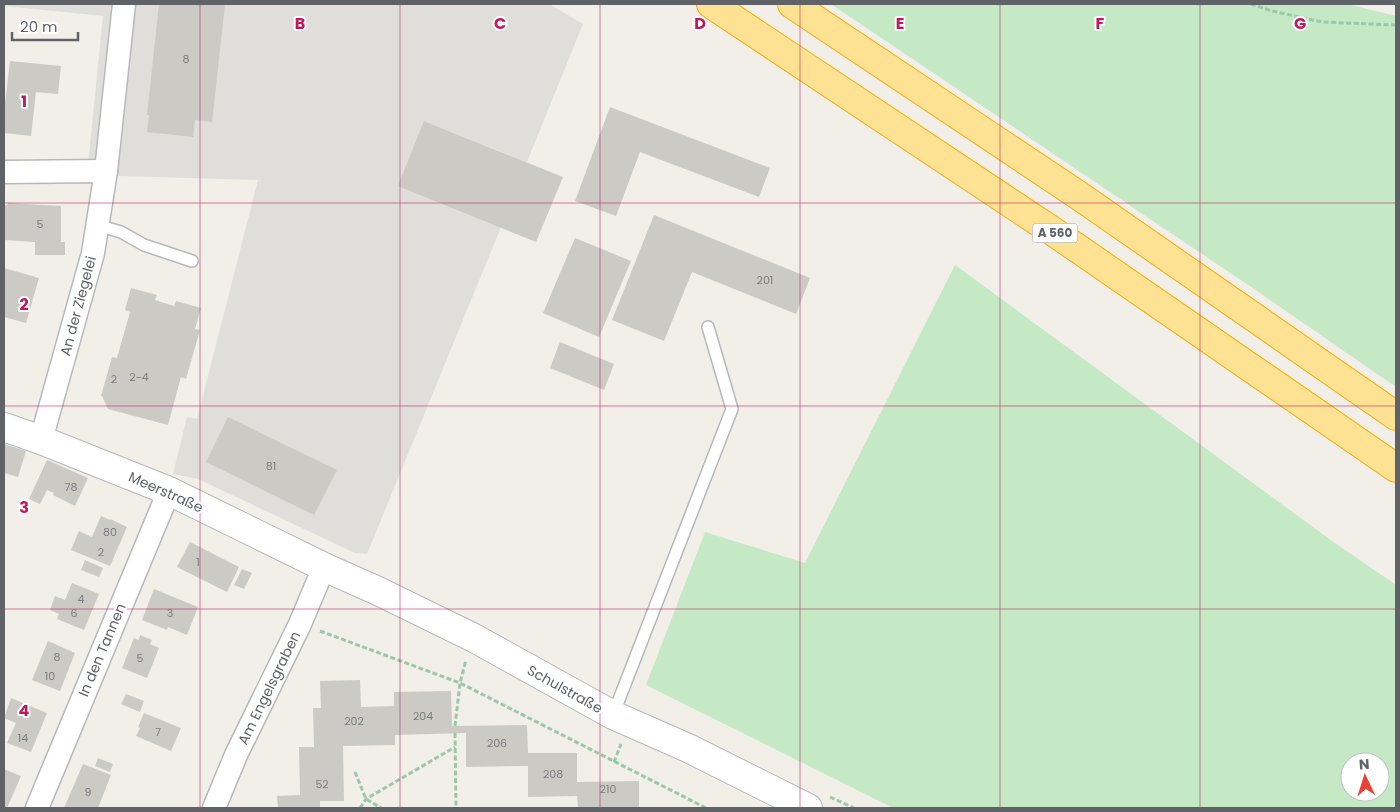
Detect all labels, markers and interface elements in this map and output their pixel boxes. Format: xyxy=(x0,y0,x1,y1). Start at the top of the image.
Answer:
scale bar xyxy=(12,10,79,42)
text: B xyxy=(295,12,305,35)
text: C xyxy=(494,12,506,35)
text: D xyxy=(694,12,706,35)
text: E xyxy=(896,12,904,35)
text: F xyxy=(1096,12,1105,35)
text: G xyxy=(1294,12,1306,35)
text: 20 m xyxy=(20,16,58,37)
house number: 8 xyxy=(183,51,190,67)
text: 1 xyxy=(21,90,27,113)
house number: 5 xyxy=(37,216,44,232)
road number: A 560 xyxy=(1032,224,1078,242)
street label: An der Ziegelei xyxy=(55,254,101,358)
house number: 201 xyxy=(757,272,773,288)
text: 2 xyxy=(19,293,29,316)
house number: 2-4 xyxy=(129,369,149,385)
house number: 2 xyxy=(111,371,117,387)
house number: 81 xyxy=(266,458,276,474)
street label: Meerstraße xyxy=(125,467,207,518)
house number: 78 xyxy=(65,479,78,495)
text: 3 xyxy=(19,496,29,519)
house number: 80 xyxy=(103,524,117,540)
house number: 2 xyxy=(98,544,104,560)
house number: 1 xyxy=(196,554,200,570)
house number: 4 xyxy=(78,591,85,607)
street label: In den Tannen xyxy=(73,600,131,700)
house number: 6 xyxy=(71,605,78,621)
house number: 3 xyxy=(167,605,173,621)
street label: Am Engelsgraben xyxy=(233,628,305,748)
house number: 8 xyxy=(54,649,61,665)
house number: 5 xyxy=(137,650,144,666)
street label: Schulstraße xyxy=(524,660,607,718)
house number: 10 xyxy=(45,668,55,684)
text: 4 xyxy=(19,699,30,722)
house number: 204 xyxy=(413,708,433,724)
house number: 202 xyxy=(344,713,364,729)
house number: 7 xyxy=(155,724,161,740)
house number: 14 xyxy=(18,730,28,746)
house number: 206 xyxy=(487,735,507,751)
north arrow xyxy=(1340,752,1390,802)
text: N xyxy=(1358,754,1370,774)
house number: 208 xyxy=(543,766,563,782)
house number: 52 xyxy=(315,776,329,792)
house number: 210 xyxy=(600,781,616,797)
house number: 9 xyxy=(85,784,92,800)

